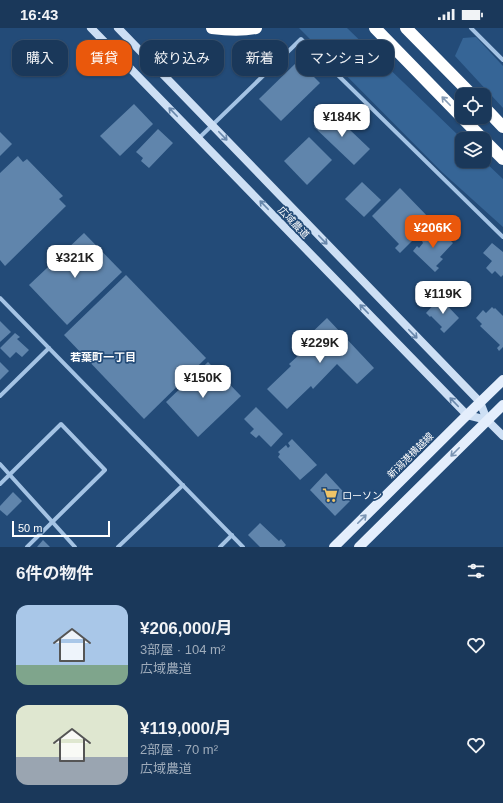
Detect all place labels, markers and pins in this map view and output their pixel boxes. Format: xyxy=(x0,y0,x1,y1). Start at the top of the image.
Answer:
pin: ¥184K xyxy=(314,104,370,138)
pin: ¥206K xyxy=(405,215,461,249)
pin: ¥321K xyxy=(47,245,103,279)
pin: ¥119K xyxy=(415,281,471,315)
pin: ¥229K xyxy=(292,330,348,364)
pin: ¥150K xyxy=(175,365,231,399)
supermarket icon: ローソン xyxy=(321,486,339,504)
place label: ローソン xyxy=(342,490,382,501)

